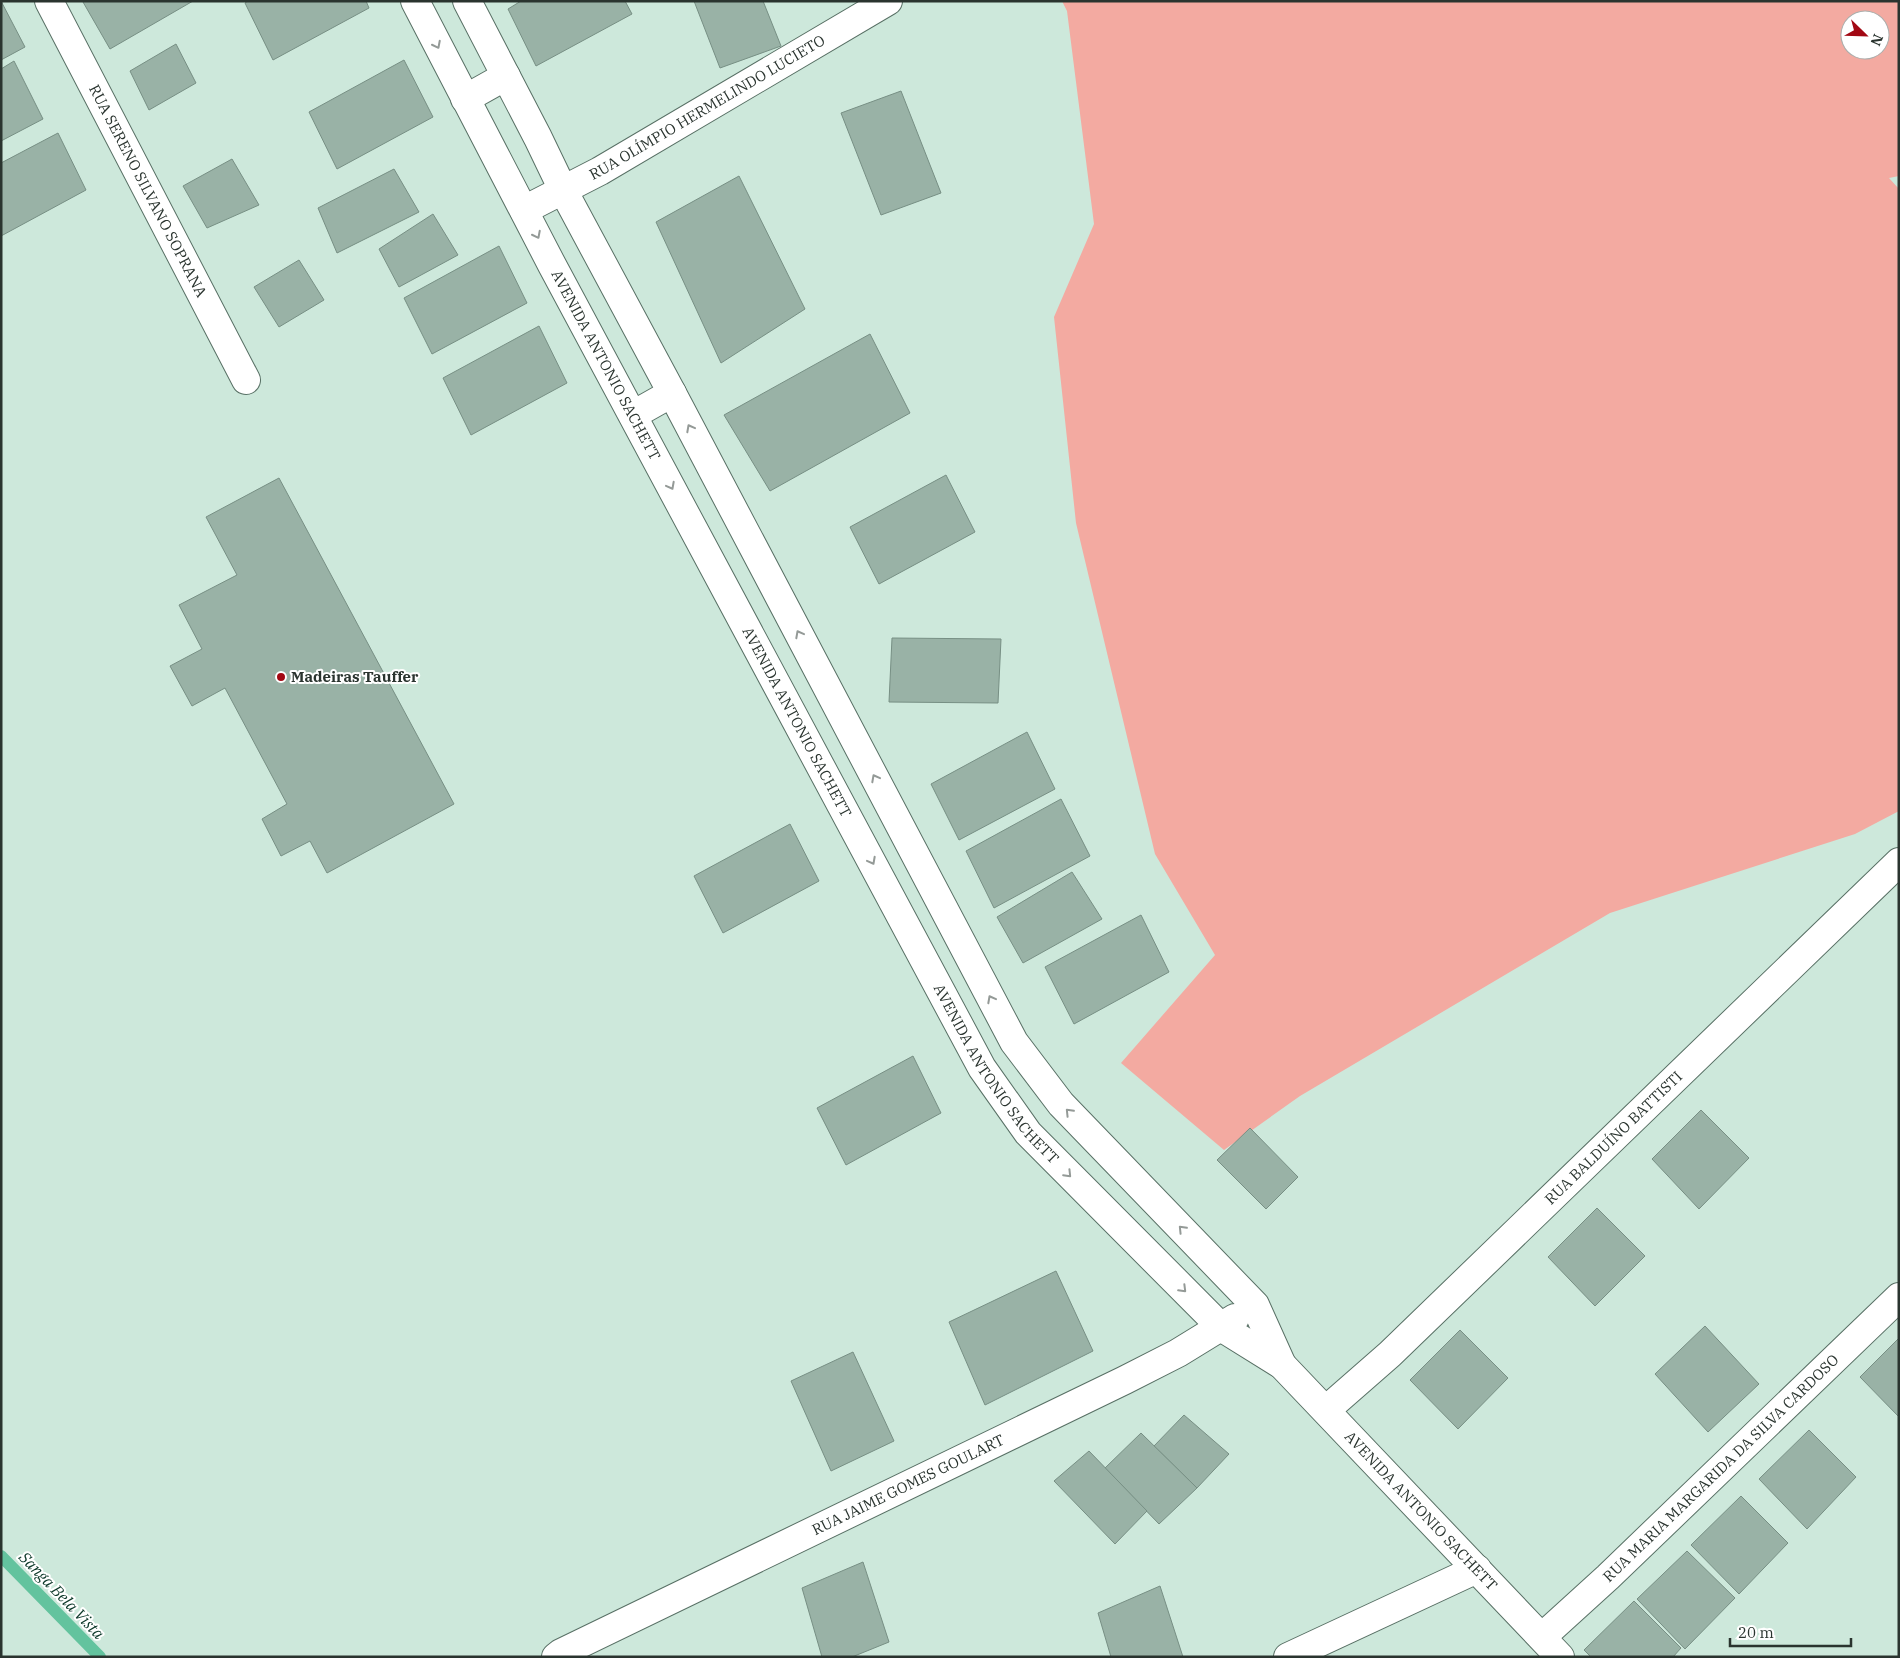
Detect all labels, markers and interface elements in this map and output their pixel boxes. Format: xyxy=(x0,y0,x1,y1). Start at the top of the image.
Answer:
north arrow xyxy=(1840,10,1890,60)
street label: RUA OLÍMPIO HERMELINDO LUCIETO xyxy=(586,30,828,184)
text: N xyxy=(1867,31,1887,49)
one-way arrow xyxy=(431,39,441,48)
street label: RUA SERENO SILVANO SOPRANA xyxy=(85,81,212,301)
one-way arrow xyxy=(531,230,541,239)
street label: AVENIDA ANTONIO SACHETT xyxy=(547,266,665,464)
one-way arrow xyxy=(686,424,696,433)
one-way arrow xyxy=(665,481,675,490)
street label: AVENIDA ANTONIO SACHETT xyxy=(739,623,856,821)
one-way arrow xyxy=(795,630,805,639)
place label: Madeiras Tauffer xyxy=(291,667,419,686)
marker: Madeiras Tauffer xyxy=(275,671,287,683)
one-way arrow xyxy=(871,774,881,783)
one-way arrow xyxy=(866,856,876,865)
street label: AVENIDA ANTONIO SACHETT xyxy=(930,980,1063,1168)
one-way arrow xyxy=(987,995,997,1004)
street label: RUA BALDUÍNO BATTISTI xyxy=(1540,1067,1686,1208)
one-way arrow xyxy=(1066,1109,1075,1118)
one-way arrow xyxy=(1062,1168,1071,1177)
one-way arrow xyxy=(1179,1225,1188,1234)
one-way arrow xyxy=(1177,1283,1186,1292)
street label: RUA MARIA MARGARIDA DA SILVA CARDOSO xyxy=(1599,1350,1843,1586)
street label: AVENIDA ANTONIO SACHETT xyxy=(1341,1427,1502,1595)
street label: RUA JAIME GOMES GOULART xyxy=(809,1430,1007,1539)
water label: Sanga Bela Vista xyxy=(14,1546,109,1643)
scale bar xyxy=(1730,1616,1851,1648)
text: 20 m xyxy=(1738,1623,1774,1642)

